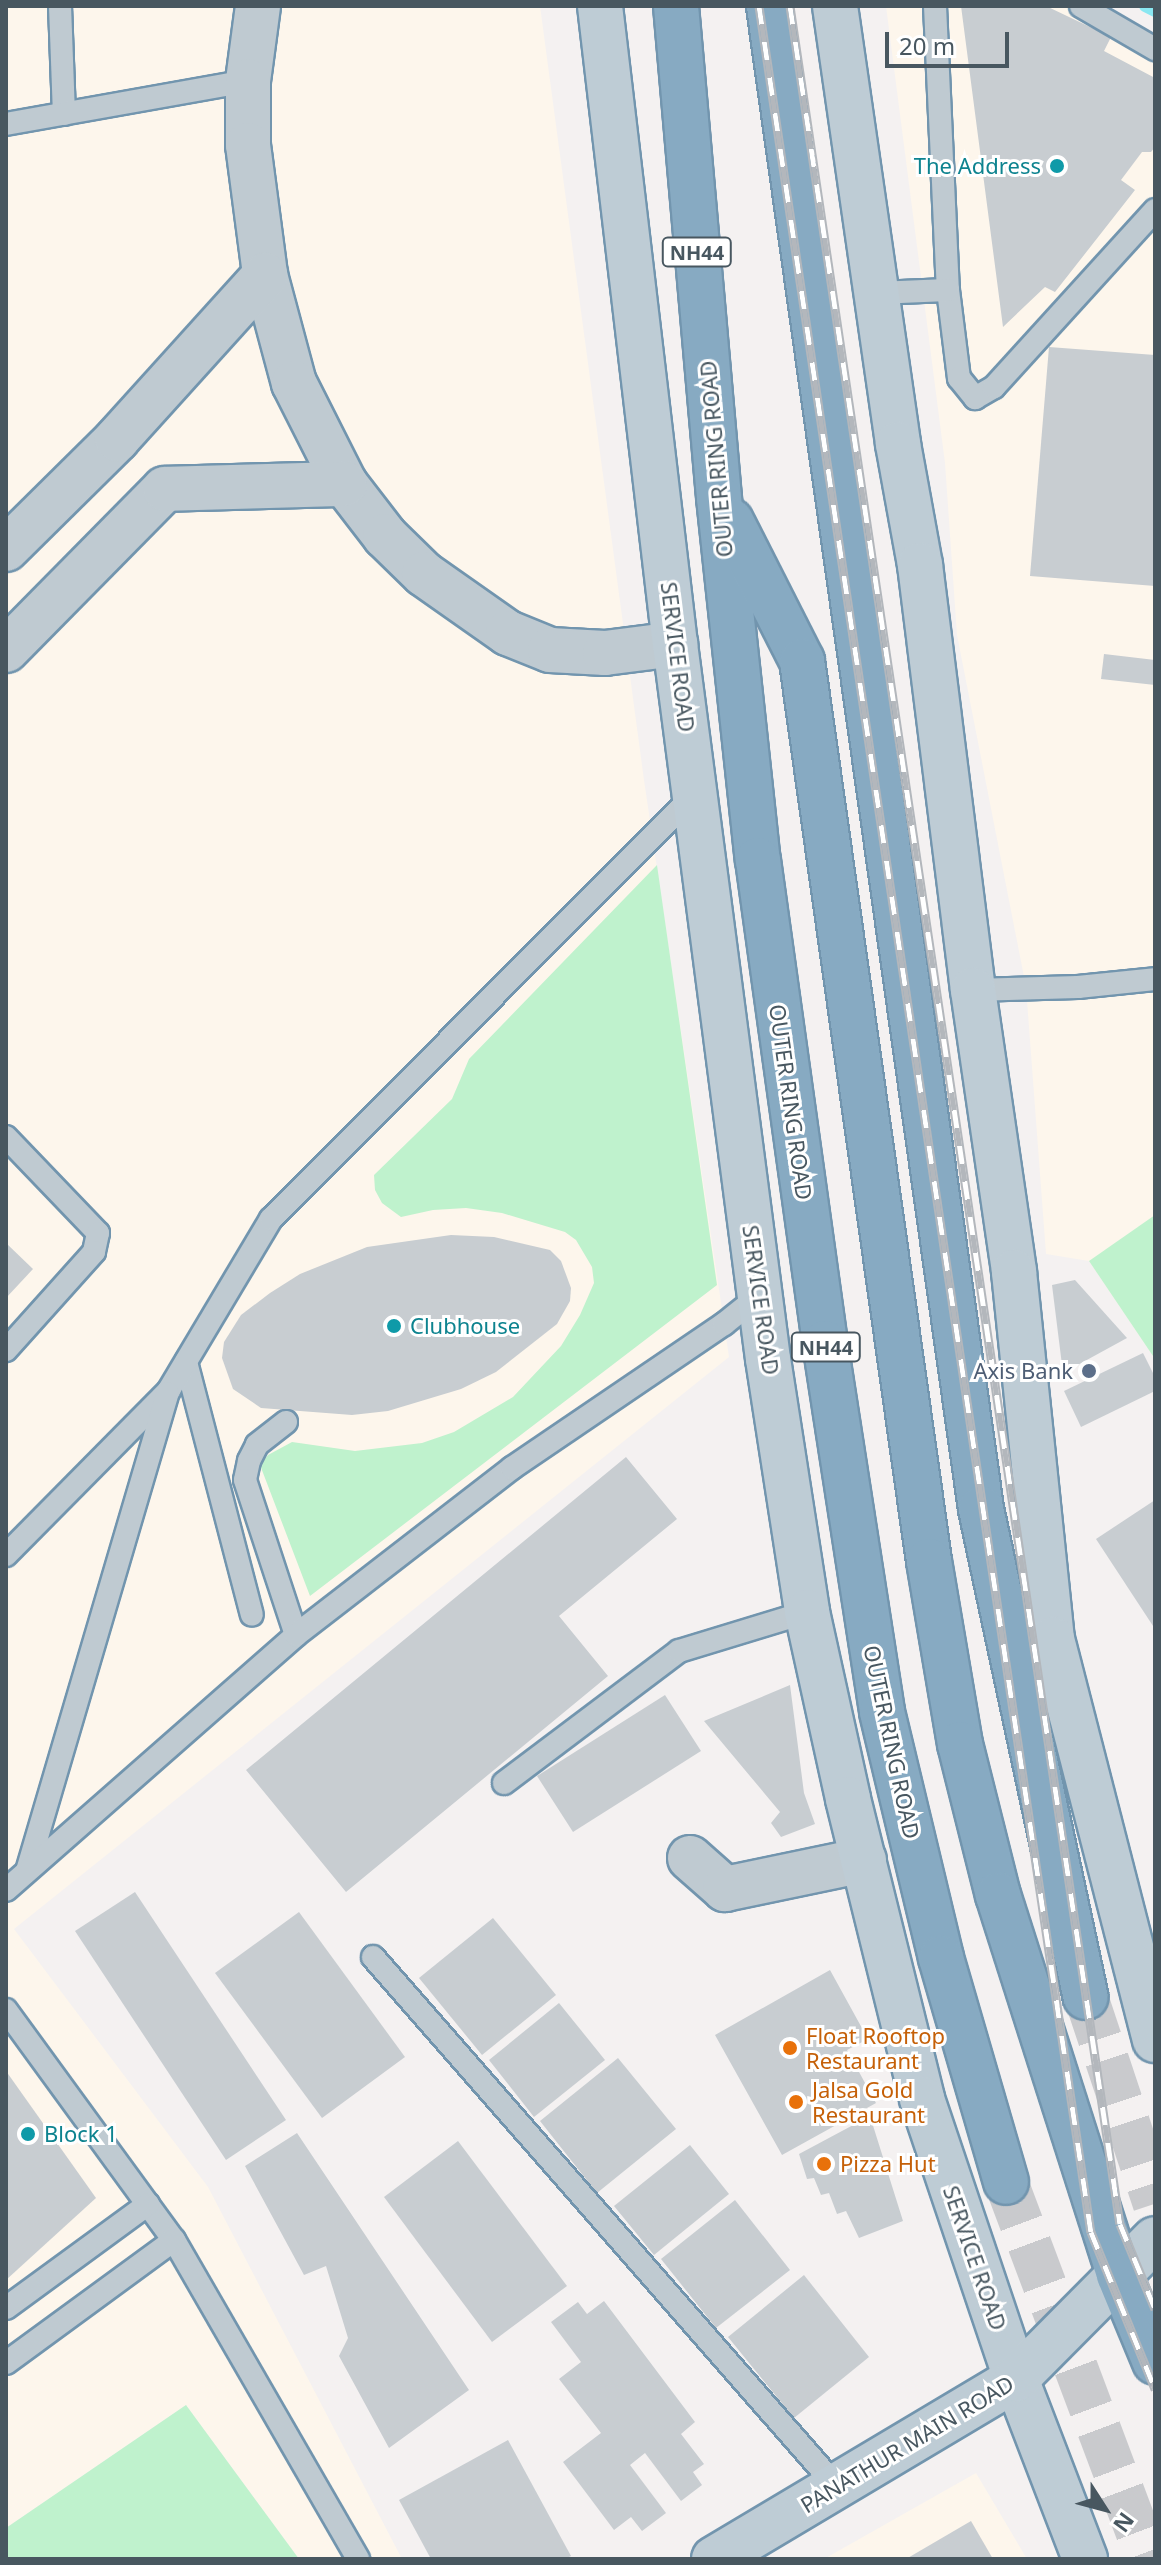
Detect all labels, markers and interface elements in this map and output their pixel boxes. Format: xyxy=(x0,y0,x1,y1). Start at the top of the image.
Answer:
scale bar xyxy=(889,16,1013,66)
text: 20 m xyxy=(899,29,955,62)
place label: The Address xyxy=(914,153,1041,179)
marker: The Address xyxy=(1048,157,1066,175)
road number: NH44 xyxy=(661,236,733,268)
street label: OUTER RING ROAD xyxy=(694,360,738,558)
street label: SERVICE ROAD xyxy=(656,580,700,734)
street label: OUTER RING ROAD xyxy=(764,1002,818,1202)
street label: SERVICE ROAD xyxy=(737,1223,785,1377)
place label: Clubhouse xyxy=(410,1313,520,1339)
marker: Clubhouse xyxy=(385,1317,403,1335)
road number: NH44 xyxy=(790,1331,862,1363)
place label: Axis Bank xyxy=(973,1358,1073,1384)
marker: Axis Bank xyxy=(1080,1362,1098,1380)
street label: OUTER RING ROAD xyxy=(859,1643,925,1841)
place label: Float Rooftop Restaurant xyxy=(806,2022,945,2074)
marker: Float Rooftop Restaurant xyxy=(781,2039,799,2057)
place label: Jalsa Gold Restaurant xyxy=(812,2076,925,2128)
marker: Jalsa Gold Restaurant xyxy=(787,2093,805,2111)
place label: Block 1 xyxy=(44,2121,118,2147)
marker: Block 1 xyxy=(19,2125,37,2143)
place label: Pizza Hut xyxy=(840,2151,936,2177)
marker: Pizza Hut xyxy=(815,2155,833,2173)
street label: SERVICE ROAD xyxy=(938,2182,1012,2334)
street label: PANATHUR MAIN ROAD xyxy=(796,2370,1018,2518)
north arrow xyxy=(1065,2469,1145,2549)
text: N xyxy=(1107,2507,1142,2539)

